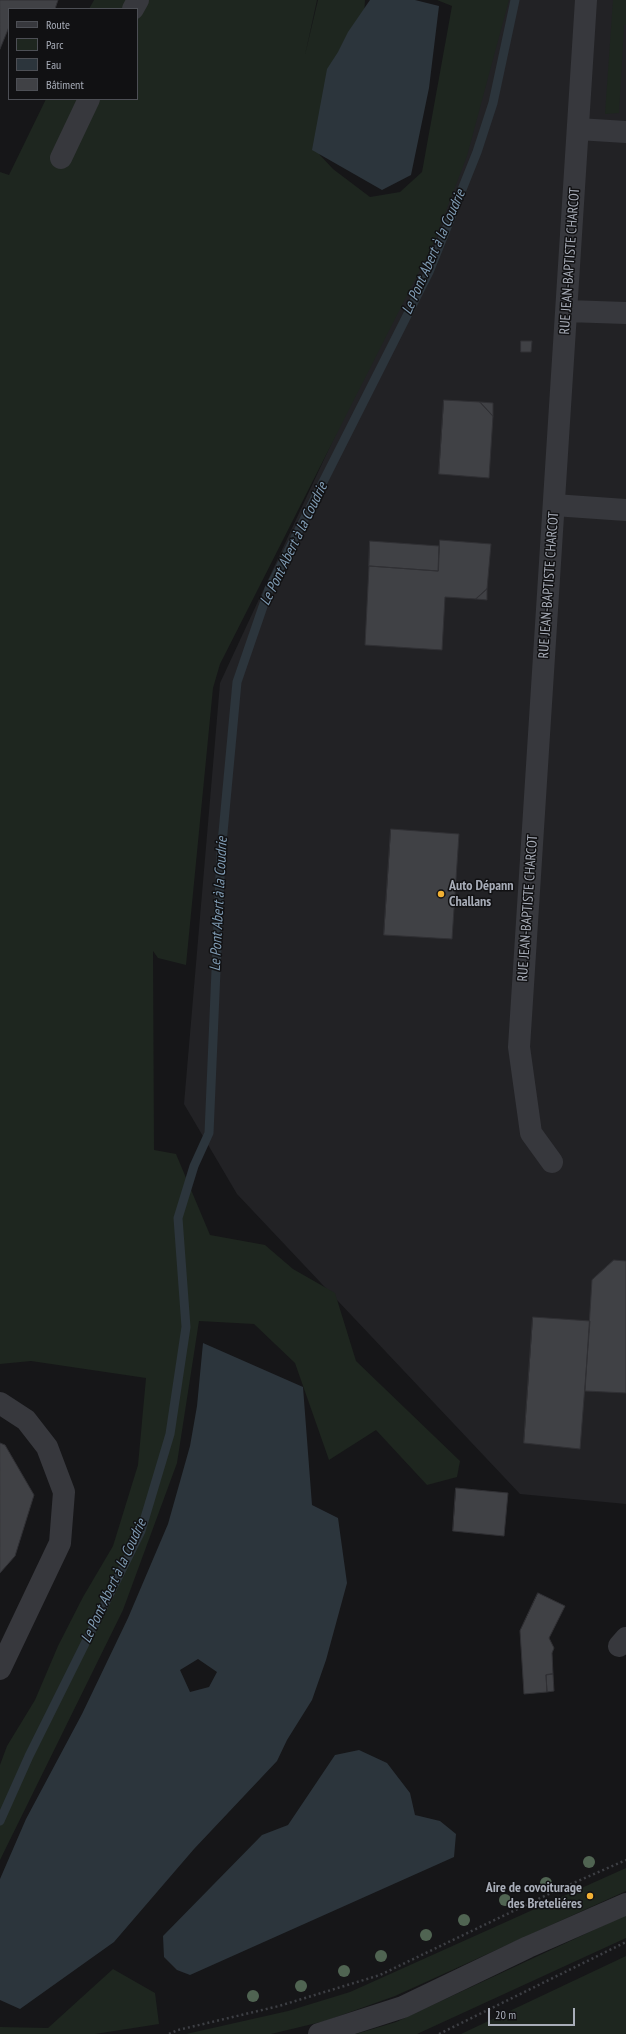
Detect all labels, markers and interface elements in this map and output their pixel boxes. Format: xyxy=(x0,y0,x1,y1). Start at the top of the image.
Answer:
legend xyxy=(8,8,138,100)
text: Route xyxy=(46,17,70,32)
text: Parc xyxy=(46,37,63,52)
text: Eau xyxy=(46,57,61,72)
text: Bâtiment xyxy=(46,77,84,92)
water label: Le Pont Abert à la Coudrie xyxy=(398,187,470,317)
street label: RUE JEAN-BAPTISTE CHARCOT xyxy=(556,187,584,335)
water label: Le Pont Abert à la Coudrie xyxy=(256,480,332,608)
street label: RUE JEAN-BAPTISTE CHARCOT xyxy=(535,511,563,659)
street label: RUE JEAN-BAPTISTE CHARCOT xyxy=(514,834,542,982)
water label: Le Pont Abert à la Coudrie xyxy=(206,836,232,972)
place label: Auto Dépann Challans xyxy=(449,878,514,910)
marker: Auto Dépann Challans xyxy=(436,889,446,899)
water label: Le Pont Abert à la Coudrie xyxy=(77,1516,151,1646)
place label: Aire de covoiturage des Breteliéres xyxy=(486,1880,582,1912)
marker: Aire de covoiturage des Breteliéres xyxy=(585,1891,595,1901)
scale bar xyxy=(490,2000,577,2026)
text: 20 m xyxy=(495,2007,516,2022)

